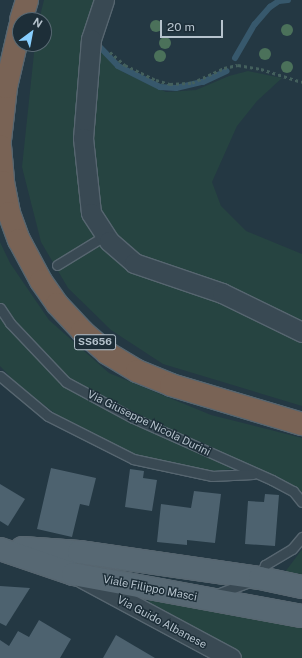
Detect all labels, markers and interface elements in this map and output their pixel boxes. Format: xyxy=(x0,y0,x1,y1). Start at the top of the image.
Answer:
north arrow xyxy=(12,12,52,52)
scale bar xyxy=(162,12,225,38)
text: N xyxy=(31,15,45,30)
text: 20 m xyxy=(167,20,195,34)
road number: SS656 xyxy=(74,334,116,350)
street label: Via Giuseppe Nicola Durini xyxy=(85,387,213,459)
street label: Viale Filippo Masci xyxy=(102,572,198,604)
street label: Via Guido Albanese xyxy=(115,593,209,651)

